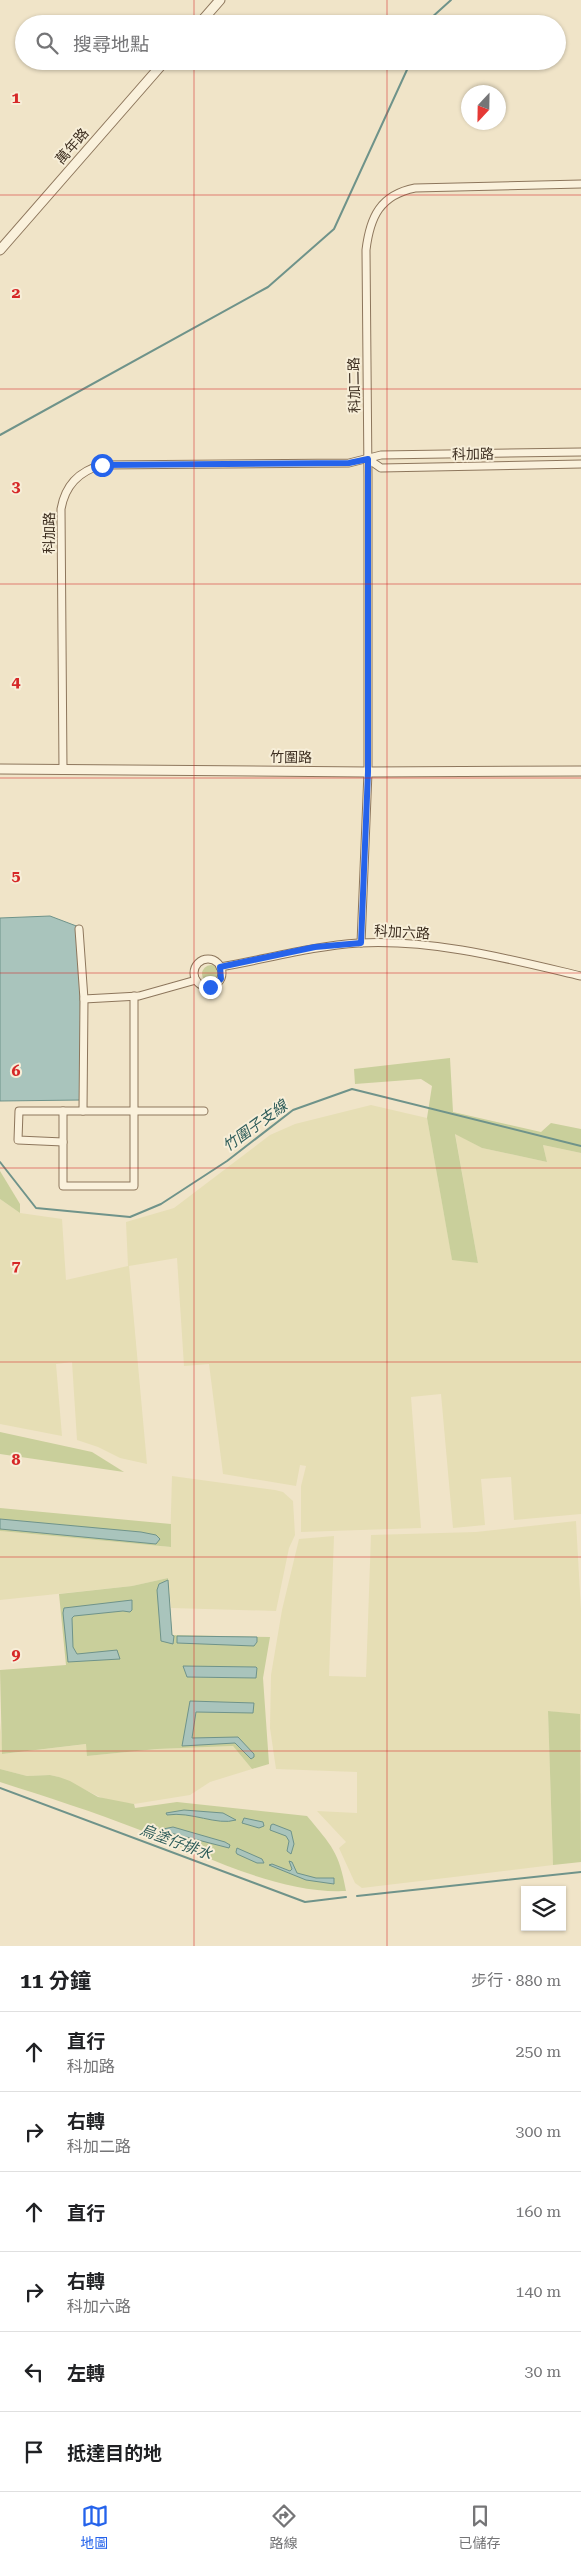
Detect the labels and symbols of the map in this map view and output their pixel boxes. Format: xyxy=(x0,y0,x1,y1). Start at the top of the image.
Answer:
north arrow xyxy=(461,85,506,130)
text: 1 xyxy=(12,88,21,107)
street label: 萬年路 xyxy=(52,125,92,167)
text: 2 xyxy=(12,283,21,302)
street label: 科加二路 xyxy=(346,357,362,413)
street label: 科加路 xyxy=(452,446,494,462)
route start xyxy=(91,454,114,477)
text: 3 xyxy=(12,477,21,496)
street label: 科加路 xyxy=(41,512,57,554)
text: 4 xyxy=(12,672,21,691)
street label: 竹圍路 xyxy=(270,749,312,765)
text: 5 xyxy=(12,866,21,885)
street label: 科加六路 xyxy=(374,923,430,941)
route end xyxy=(199,976,222,999)
text: 6 xyxy=(12,1061,21,1080)
water label: 竹圍子支線 xyxy=(219,1096,292,1155)
text: 7 xyxy=(12,1256,21,1275)
text: 8 xyxy=(12,1450,21,1469)
text: 9 xyxy=(12,1645,21,1664)
water label: 烏塗仔排水 xyxy=(138,1821,215,1864)

